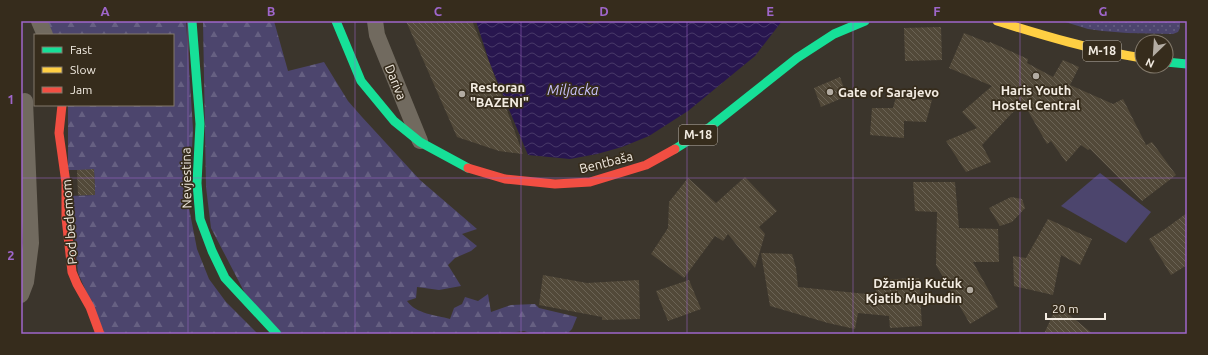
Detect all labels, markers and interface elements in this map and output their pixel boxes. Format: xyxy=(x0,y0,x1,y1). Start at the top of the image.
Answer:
text: A xyxy=(100,4,110,18)
text: B xyxy=(267,4,276,18)
text: C xyxy=(434,4,443,18)
text: D xyxy=(599,4,609,18)
text: E xyxy=(766,4,774,18)
text: F xyxy=(933,4,941,18)
text: G xyxy=(1099,4,1108,18)
legend xyxy=(34,34,174,106)
north arrow xyxy=(1134,34,1174,74)
road number: M-18 xyxy=(1083,41,1121,61)
text: Fast xyxy=(70,43,92,56)
text: N xyxy=(1144,56,1156,70)
street label: Dariva xyxy=(383,62,409,102)
text: Slow xyxy=(70,63,96,76)
marker: Haris Youth Hostel Central xyxy=(1031,71,1041,81)
place label: Restoran "BAZENI" xyxy=(470,80,529,109)
water label: Miljacka xyxy=(547,82,599,98)
text: Jam xyxy=(70,83,92,96)
place label: Haris Youth Hostel Central xyxy=(992,83,1080,112)
place label: Gate of Sarajevo xyxy=(838,85,939,99)
marker: Gate of Sarajevo xyxy=(825,87,835,97)
marker: Restoran "BAZENI" xyxy=(457,89,467,99)
text: 1 xyxy=(7,92,15,106)
road number: M-18 xyxy=(679,125,717,145)
street label: Nevjestina xyxy=(178,147,194,209)
street label: Bentbaša xyxy=(578,149,634,175)
street label: Pod bedemom xyxy=(59,179,79,265)
text: 2 xyxy=(7,248,15,262)
place label: Džamija Kučuk Kjatib Mujhudin xyxy=(865,276,963,305)
marker: Džamija Kučuk Kjatib Mujhudin xyxy=(965,285,975,295)
scale bar xyxy=(1046,295,1105,321)
text: 20 m xyxy=(1052,302,1079,315)

